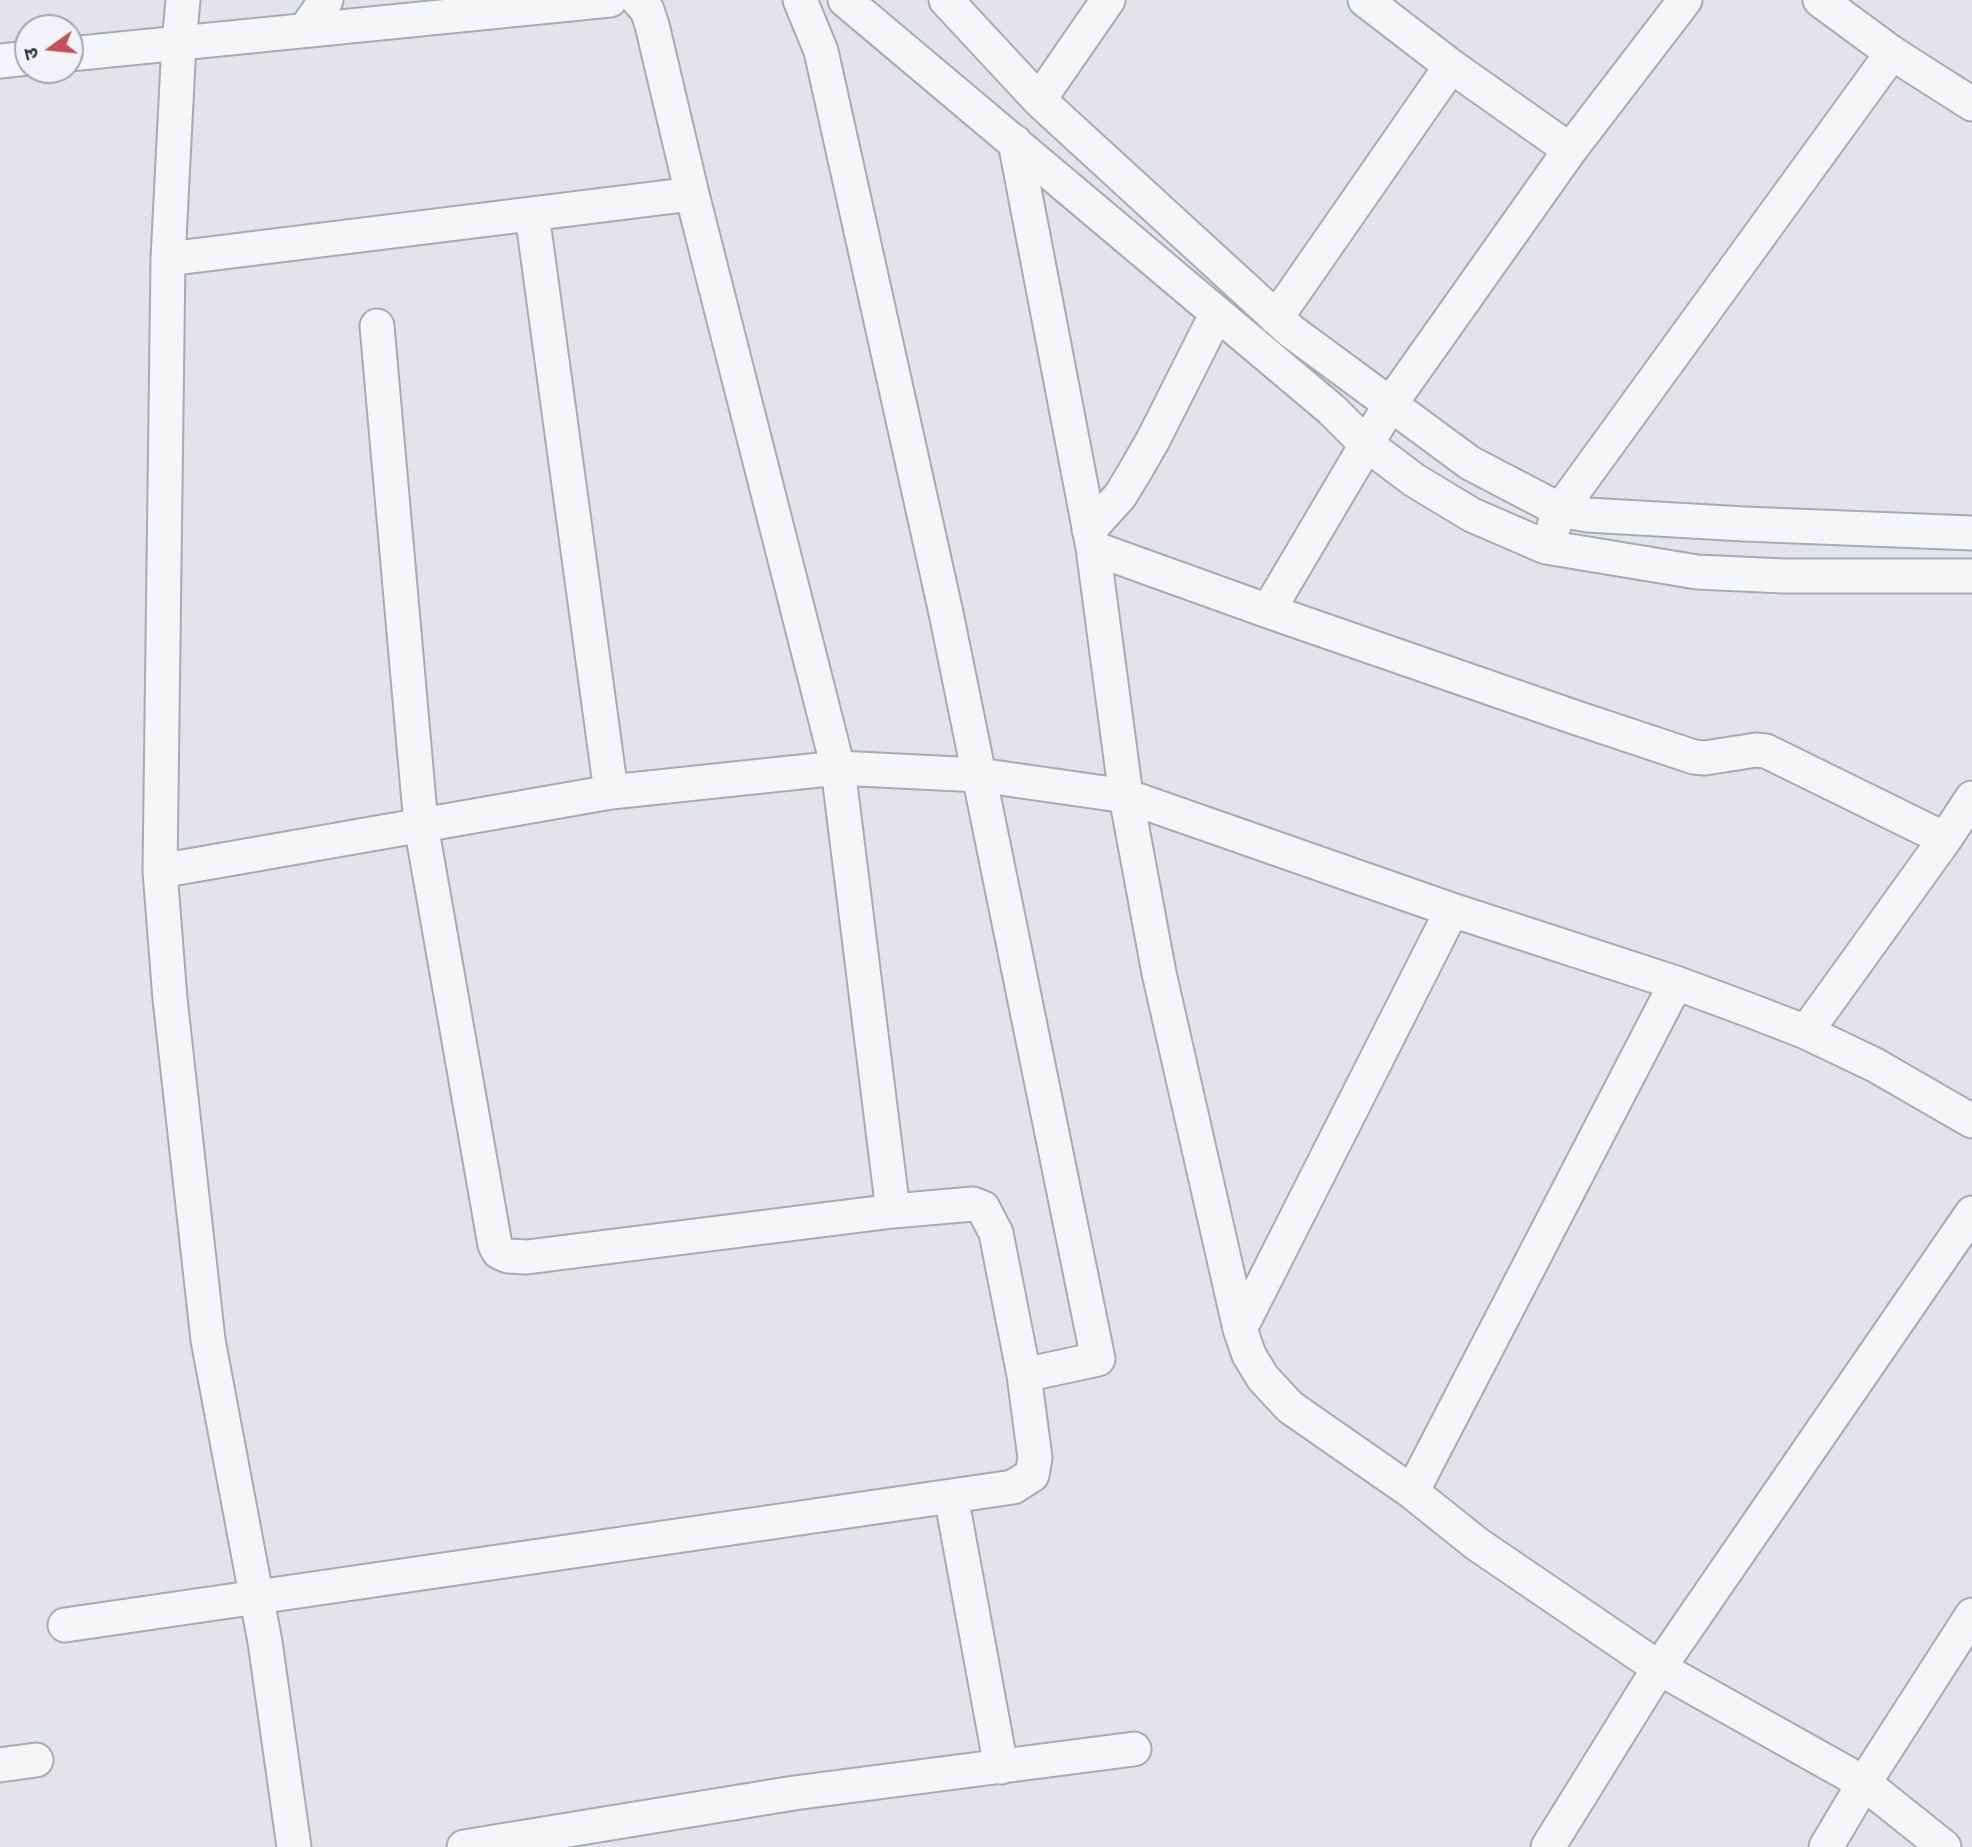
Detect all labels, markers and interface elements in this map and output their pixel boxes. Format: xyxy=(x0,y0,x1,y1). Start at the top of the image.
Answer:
north arrow xyxy=(14,14,84,84)
text: उ xyxy=(19,46,43,62)

